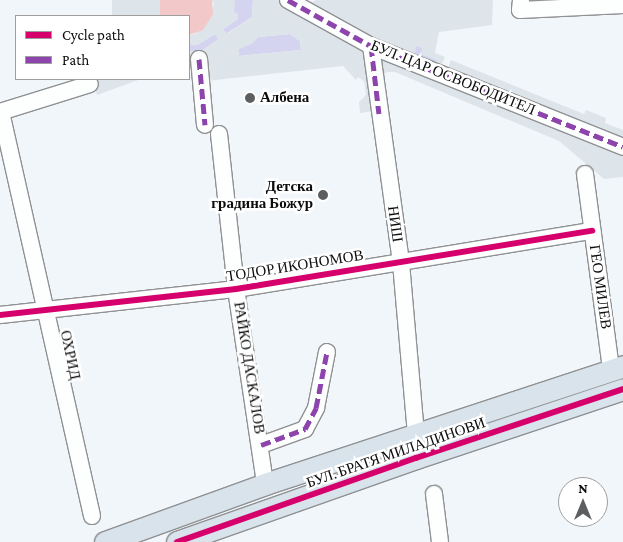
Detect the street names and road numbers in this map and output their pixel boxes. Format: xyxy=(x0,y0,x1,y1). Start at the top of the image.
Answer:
street label: БУЛ. ЦАР ОСВОБОДИТЕЛ xyxy=(368,37,538,119)
street label: НИШ xyxy=(384,205,406,243)
street label: ГЕО МИЛЕВ xyxy=(585,244,615,330)
street label: ТОДОР ИКОНОМОВ xyxy=(225,246,365,286)
street label: РАЙКО ДАСКАЛОВ xyxy=(230,301,268,435)
street label: ОХРИД xyxy=(56,329,84,381)
street label: БУЛ. БРАТЯ МИЛАДИНОВИ xyxy=(304,414,488,492)

